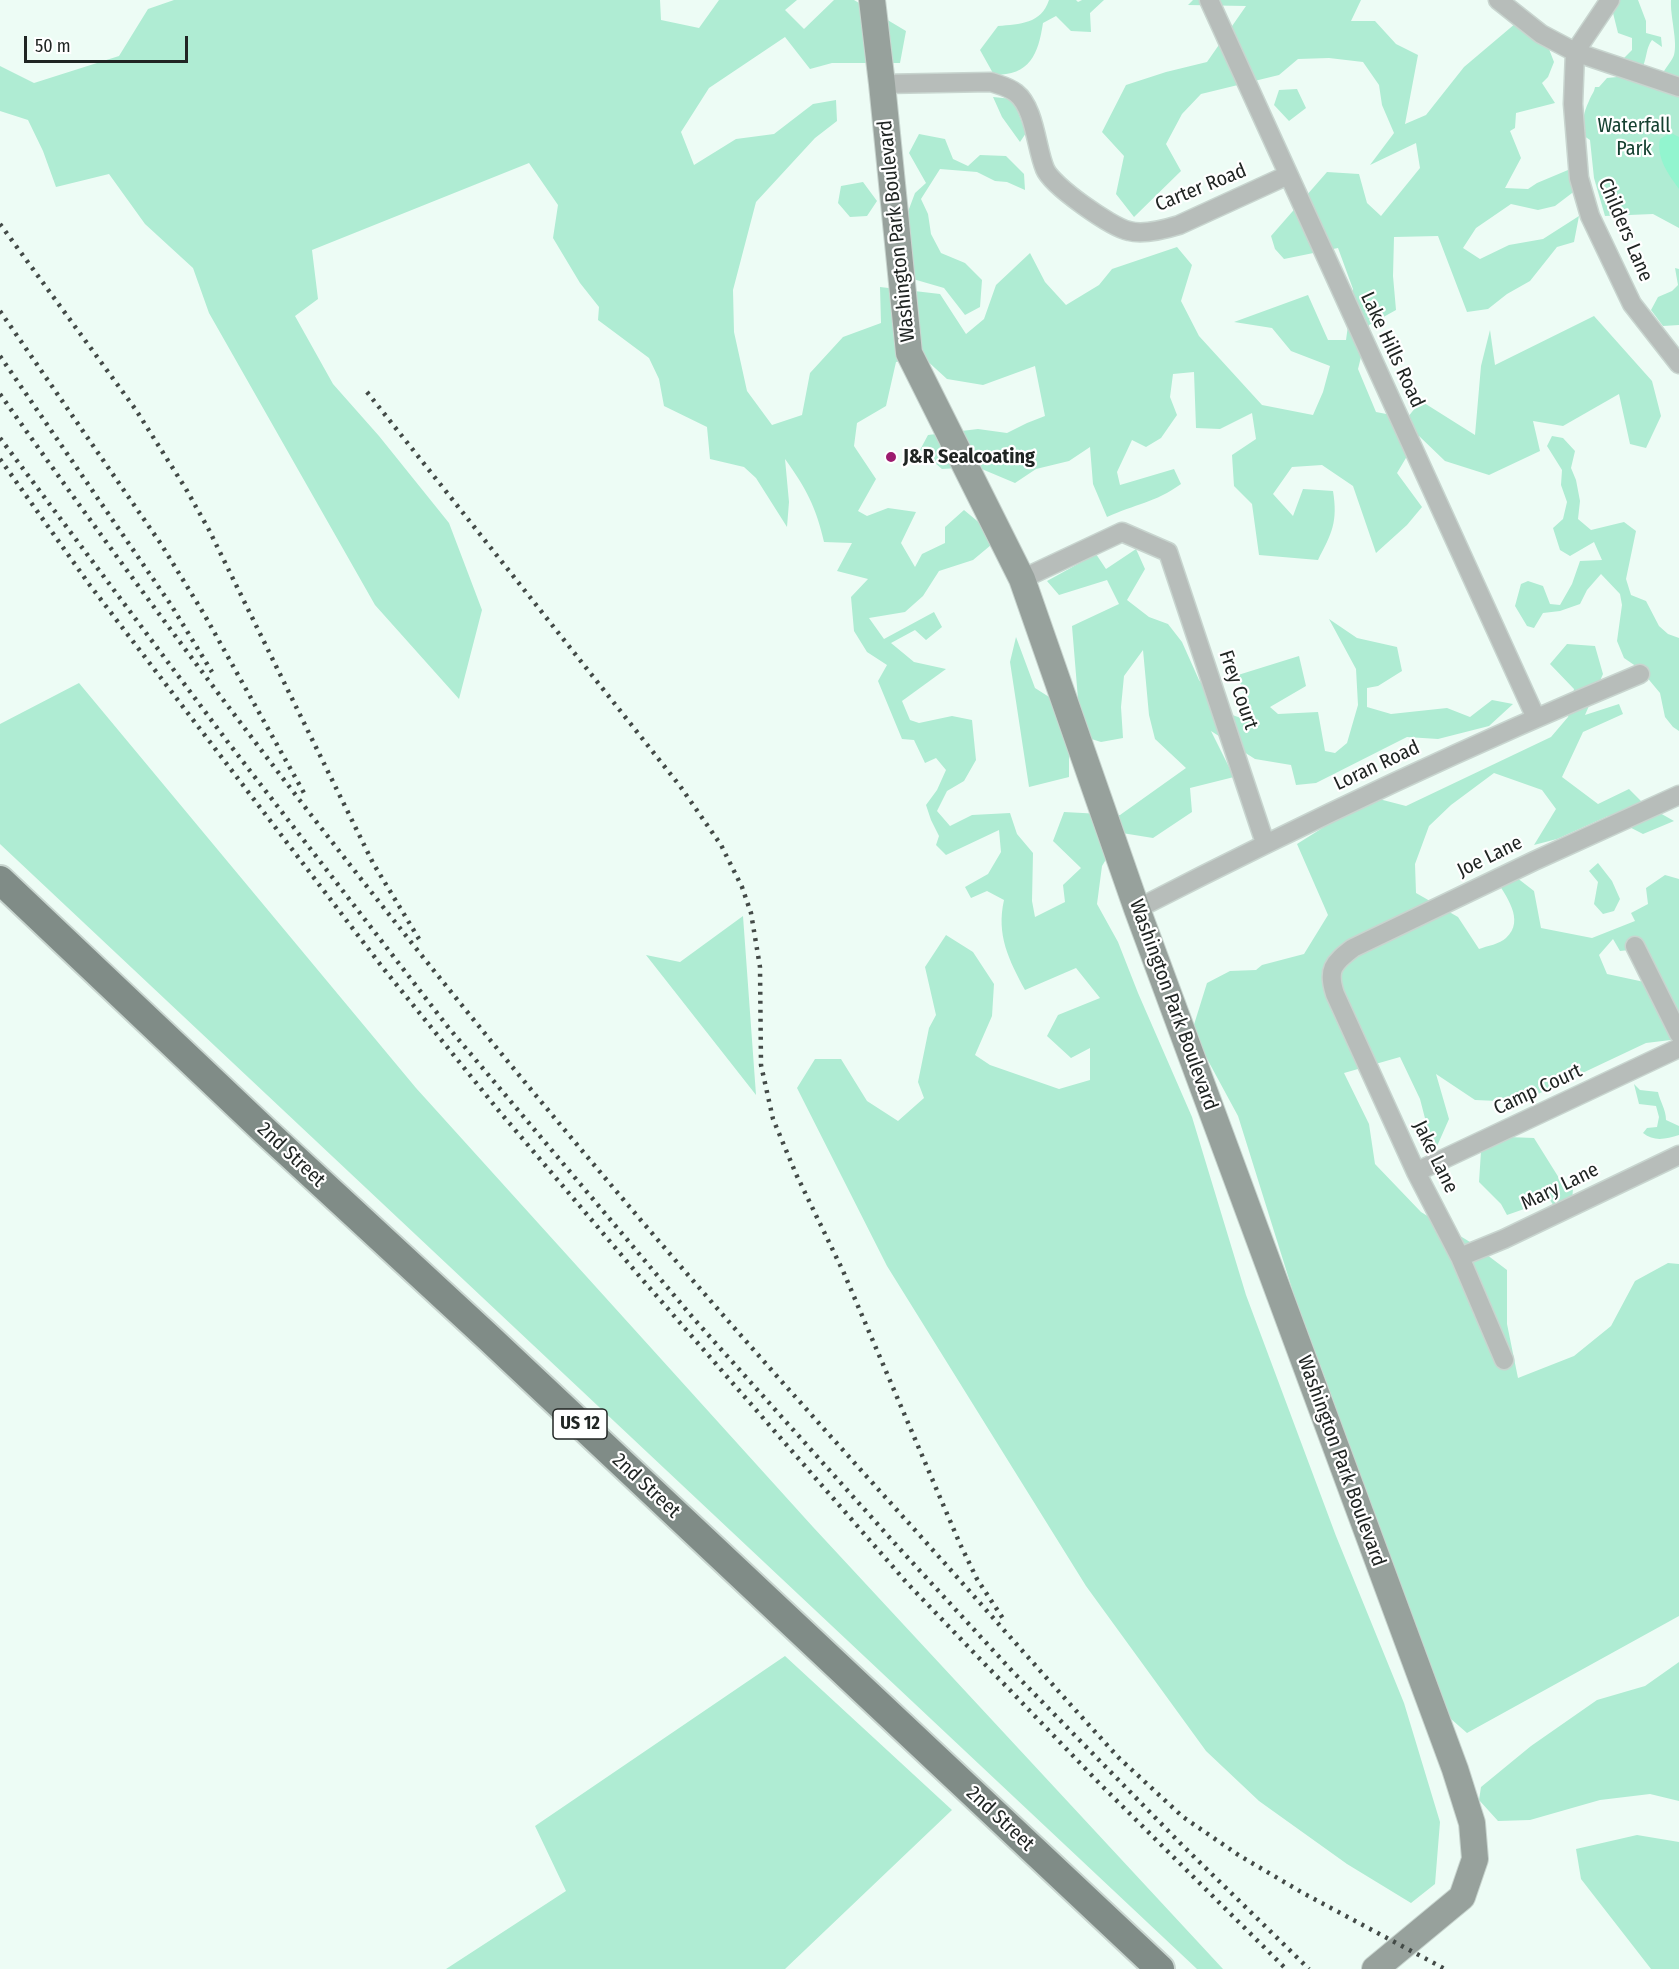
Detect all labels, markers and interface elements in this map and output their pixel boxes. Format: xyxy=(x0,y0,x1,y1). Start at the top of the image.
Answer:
scale bar xyxy=(27,24,190,62)
text: 50 m xyxy=(35,35,71,57)
park label: Waterfall Park xyxy=(1597,114,1671,161)
street label: Washington Park Boulevard xyxy=(873,119,921,343)
street label: Carter Road xyxy=(1152,159,1250,217)
street label: Childers Lane xyxy=(1592,175,1658,285)
street label: Lake Hills Road xyxy=(1355,288,1429,412)
place label: J&R Sealcoating xyxy=(903,445,1035,469)
marker: J&R Sealcoating xyxy=(884,450,898,464)
street label: Frey Court xyxy=(1213,647,1263,733)
street label: Loran Road xyxy=(1330,736,1424,796)
street label: Joe Lane xyxy=(1454,831,1526,883)
street label: Washington Park Boulevard xyxy=(1124,896,1222,1114)
street label: Camp Court xyxy=(1490,1059,1586,1121)
street label: Jake Lane xyxy=(1407,1117,1463,1197)
street label: 2nd Street xyxy=(252,1118,330,1192)
street label: Mary Lane xyxy=(1517,1158,1603,1216)
street label: Washington Park Boulevard xyxy=(1292,1352,1390,1570)
road number: US 12 xyxy=(553,1409,607,1439)
street label: 2nd Street xyxy=(607,1449,685,1523)
street label: 2nd Street xyxy=(961,1782,1039,1856)

